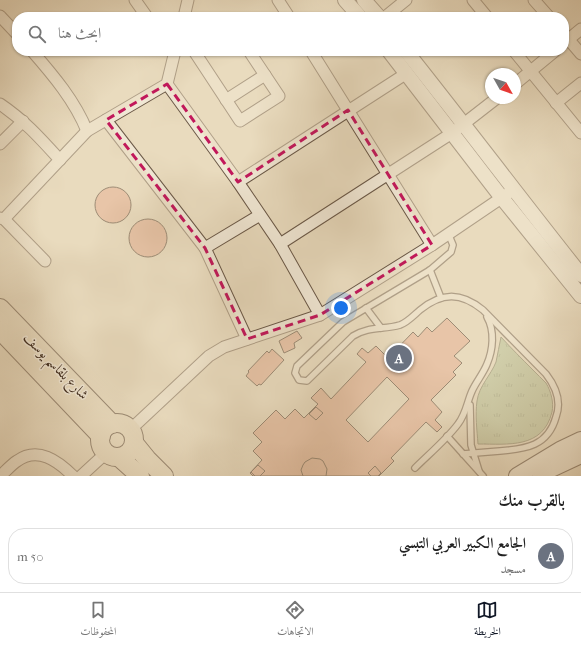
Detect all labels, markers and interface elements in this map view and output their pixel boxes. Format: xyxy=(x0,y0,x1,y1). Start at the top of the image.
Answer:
search box xyxy=(12,12,569,56)
icon: search xyxy=(26,23,48,45)
text: ابحث هنا xyxy=(58,24,101,42)
north arrow xyxy=(485,68,521,104)
your location xyxy=(331,298,351,318)
street label: شارع بلقاسم يوسف xyxy=(16,329,92,407)
pin: A xyxy=(386,343,412,373)
text: بالقرب منك xyxy=(499,490,565,510)
text: الجامع الكبير العربي التبسي xyxy=(399,534,526,552)
text: 50 m xyxy=(17,549,43,564)
text: A xyxy=(547,549,555,564)
text: مسجد xyxy=(500,561,526,576)
tab: المحفوظات xyxy=(80,599,116,642)
tab: الاتجاهات xyxy=(277,599,314,642)
tab: الخريطة xyxy=(474,599,501,642)

